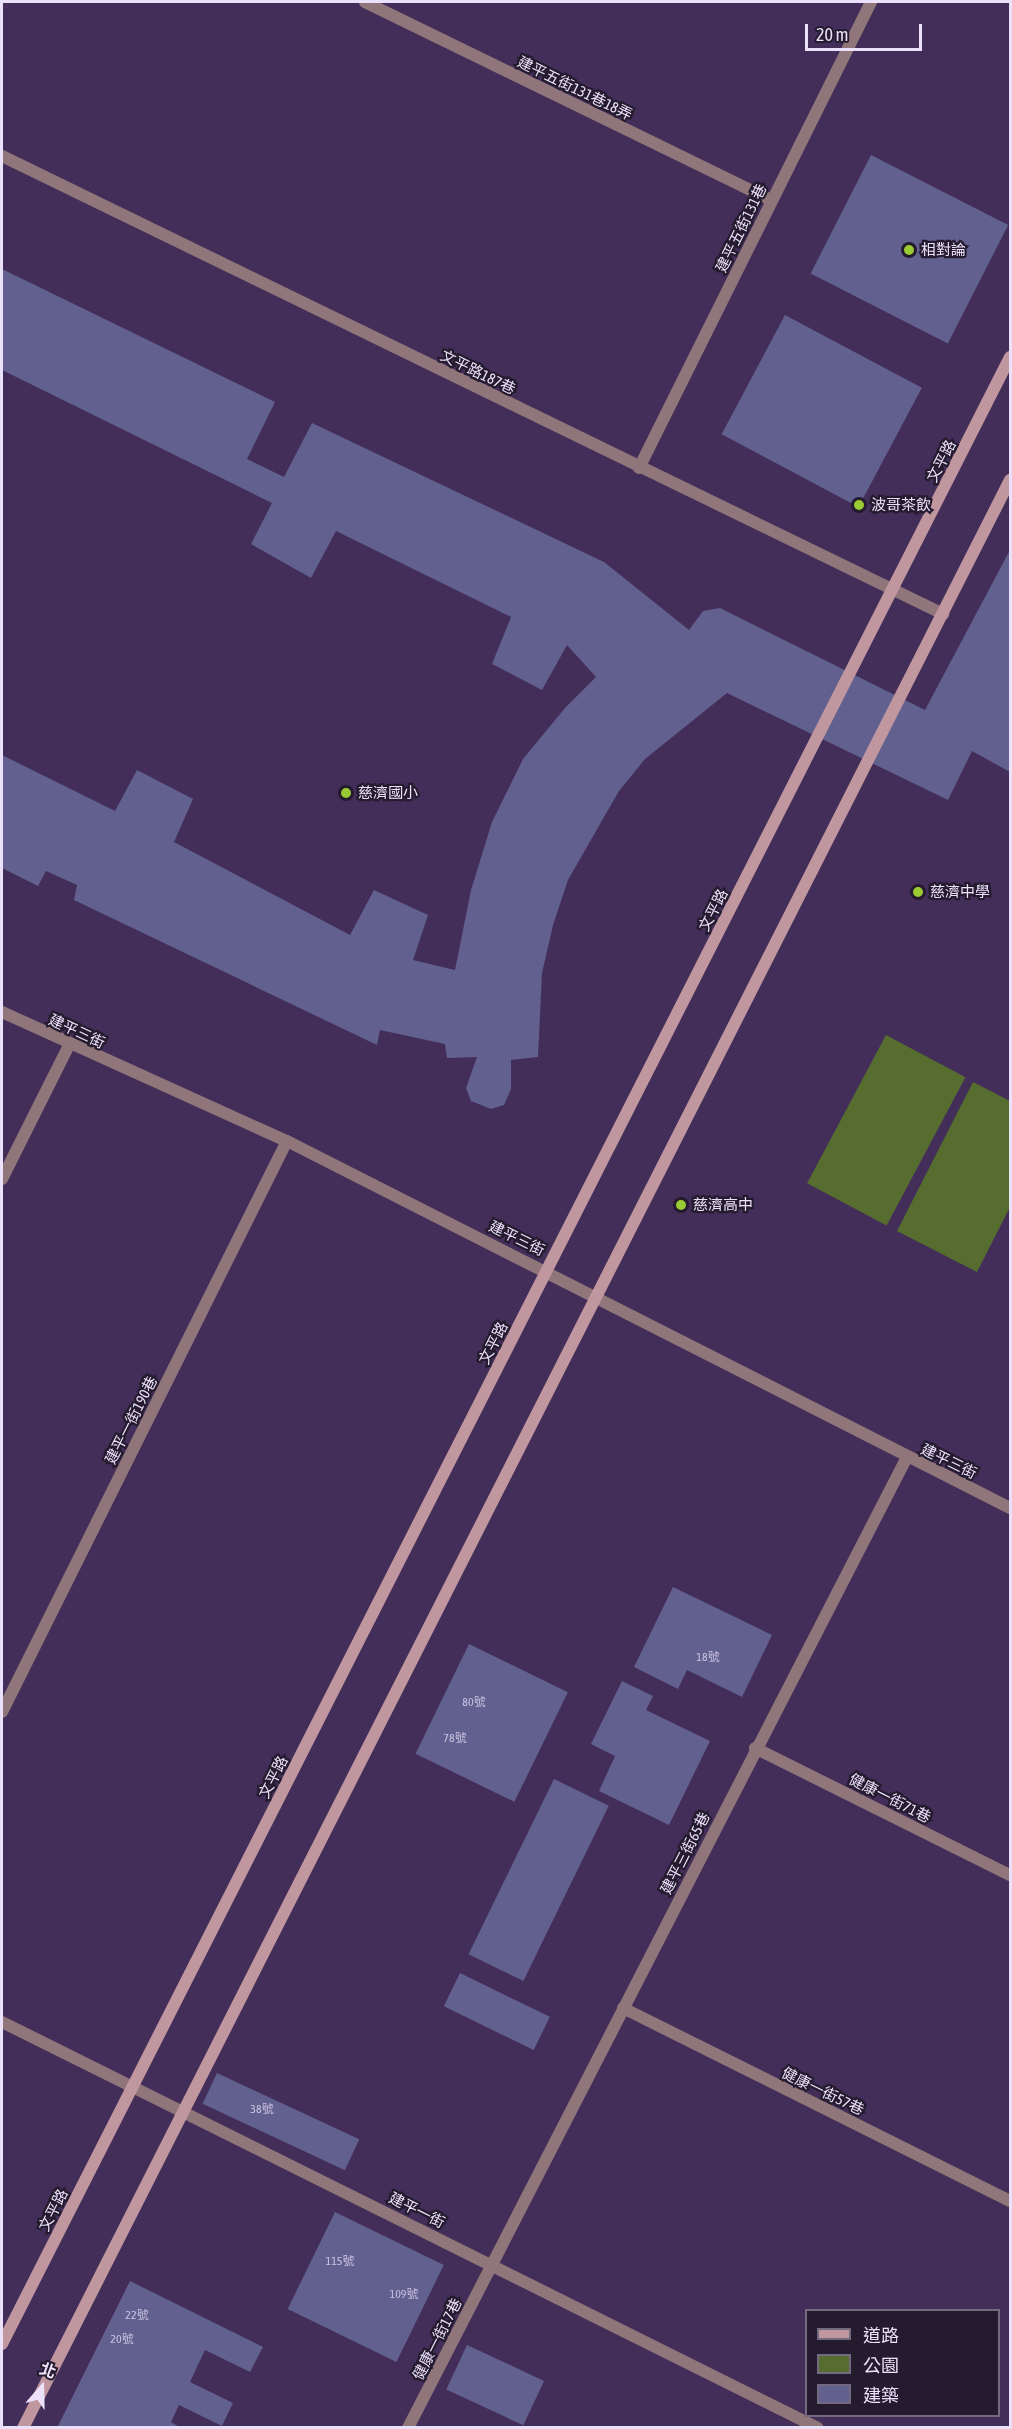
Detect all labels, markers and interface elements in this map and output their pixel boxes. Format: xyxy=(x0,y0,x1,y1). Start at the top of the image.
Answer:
scale bar xyxy=(808,12,925,50)
text: 20 m xyxy=(816,24,848,45)
street label: 建平五街131巷18弄 xyxy=(515,52,635,124)
street label: 建平五街131巷 xyxy=(712,181,770,275)
place label: 相對論 xyxy=(921,241,966,259)
marker: 相對論 xyxy=(902,243,916,257)
street label: 文平路187巷 xyxy=(438,346,518,398)
street label: 文平路 xyxy=(923,437,959,485)
place label: 波哥茶飲 xyxy=(871,496,931,514)
marker: 波哥茶飲 xyxy=(852,498,866,512)
place label: 慈濟國小 xyxy=(358,784,418,802)
marker: 慈濟國小 xyxy=(339,786,353,800)
place label: 慈濟中學 xyxy=(930,883,990,901)
marker: 慈濟中學 xyxy=(911,885,925,899)
street label: 文平路 xyxy=(695,886,731,934)
street label: 建平三街 xyxy=(46,1010,108,1052)
place label: 慈濟高中 xyxy=(693,1196,753,1214)
marker: 慈濟高中 xyxy=(674,1198,688,1212)
street label: 建平三街 xyxy=(486,1217,548,1259)
street label: 文平路 xyxy=(475,1319,511,1367)
street label: 建平一街190巷 xyxy=(101,1373,161,1467)
street label: 建平三街 xyxy=(918,1440,980,1482)
house number: 18號 xyxy=(696,1651,720,1665)
house number: 80號 xyxy=(462,1696,486,1710)
house number: 78號 xyxy=(443,1732,467,1746)
street label: 文平路 xyxy=(255,1753,291,1801)
street label: 健康一街71巷 xyxy=(846,1770,934,1826)
street label: 建平三街65巷 xyxy=(657,1809,713,1897)
street label: 健康一街57巷 xyxy=(779,2063,867,2119)
house number: 38號 xyxy=(250,2103,274,2117)
street label: 文平路 xyxy=(35,2186,71,2234)
street label: 建平一街 xyxy=(386,2188,448,2232)
house number: 115號 xyxy=(326,2255,354,2269)
house number: 109號 xyxy=(390,2288,418,2302)
street label: 健康一街17巷 xyxy=(409,2295,465,2383)
house number: 22號 xyxy=(125,2309,149,2323)
legend xyxy=(805,2309,1000,2417)
text: 道路 xyxy=(863,2325,899,2346)
house number: 20號 xyxy=(110,2333,134,2347)
text: 公園 xyxy=(863,2355,899,2376)
north arrow xyxy=(12,2357,72,2417)
text: 北 xyxy=(38,2359,59,2381)
text: 建築 xyxy=(863,2385,899,2406)

